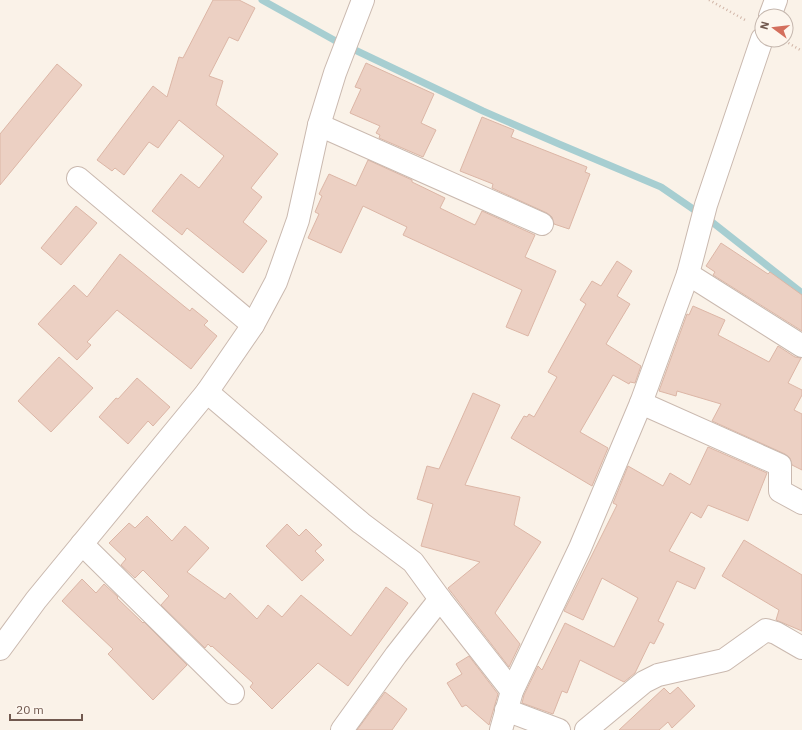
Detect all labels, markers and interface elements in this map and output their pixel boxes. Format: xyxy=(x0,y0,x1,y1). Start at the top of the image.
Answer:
north arrow xyxy=(754,8,794,48)
text: N xyxy=(757,20,772,31)
scale bar xyxy=(10,696,82,722)
text: 20 m xyxy=(16,702,44,717)

